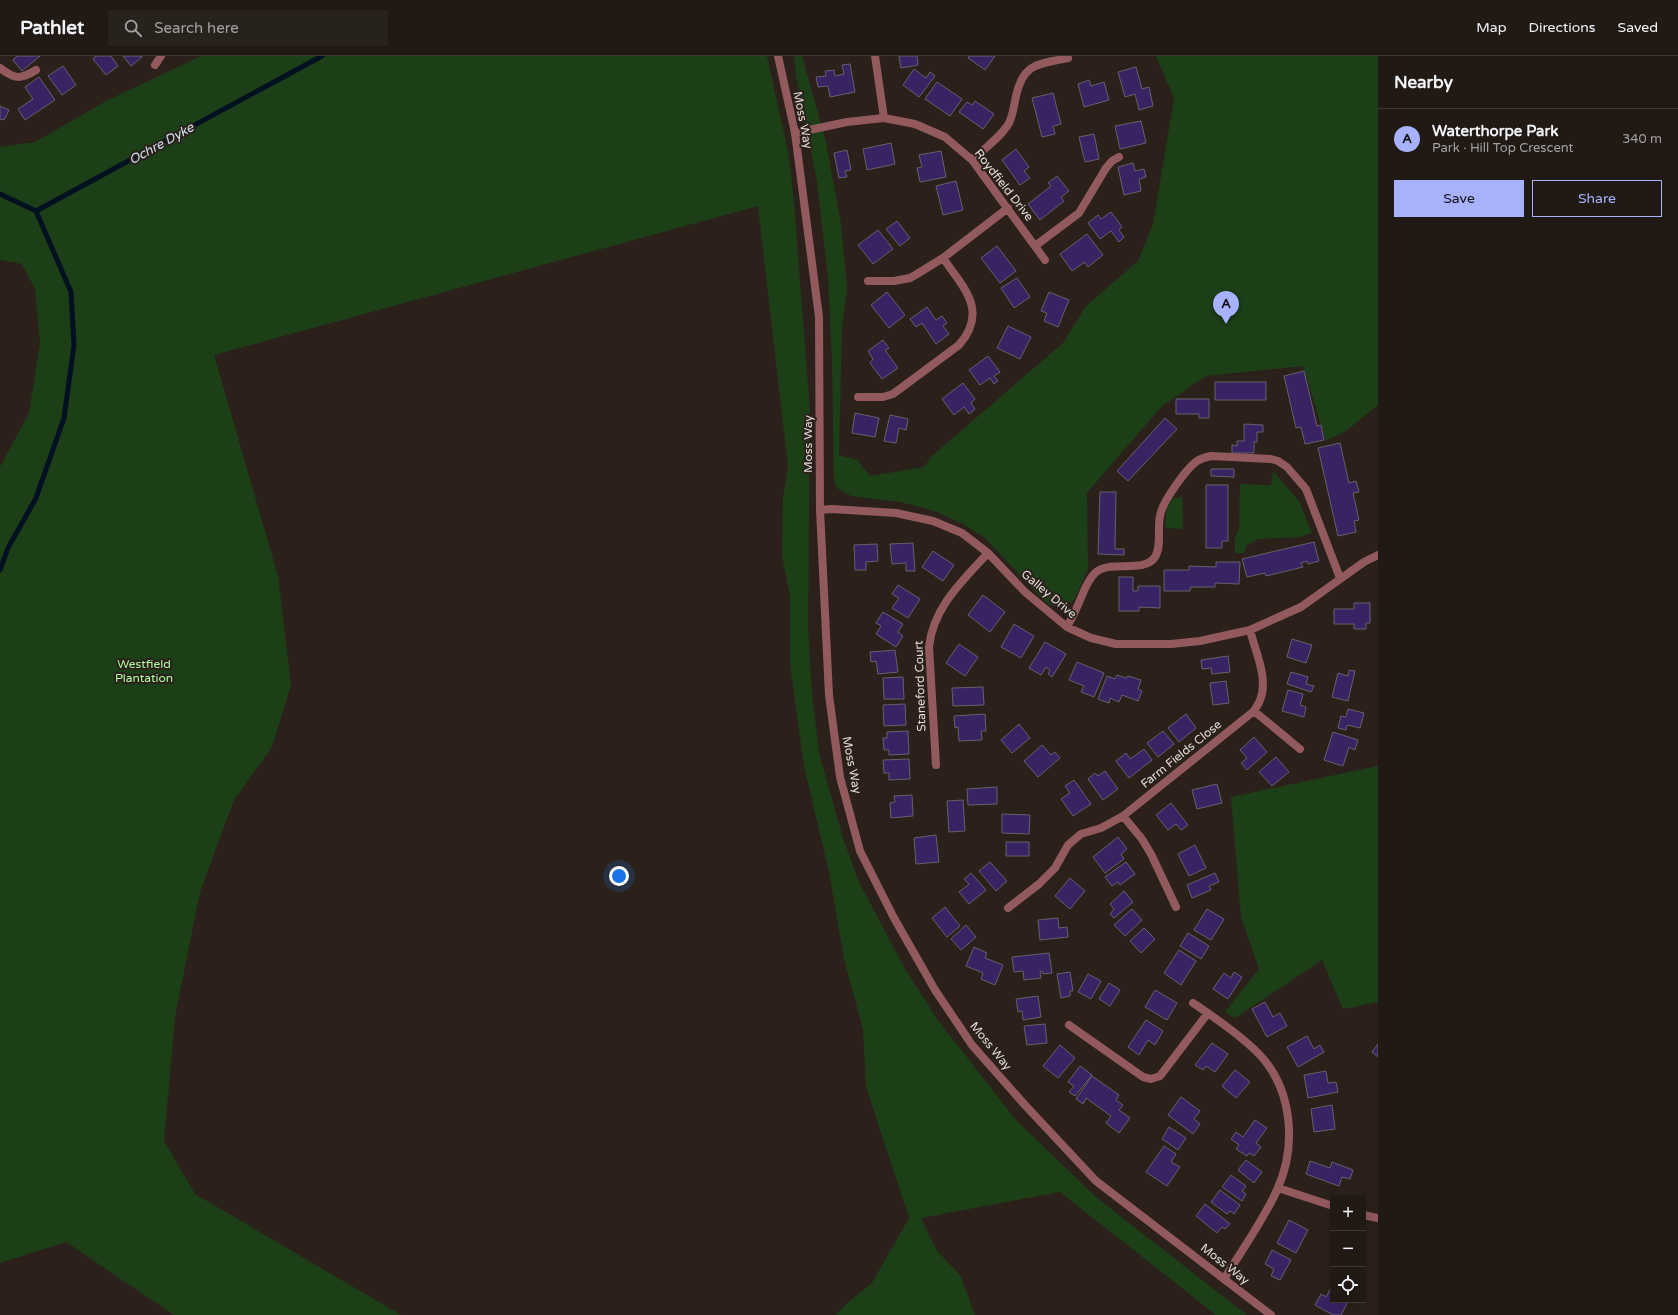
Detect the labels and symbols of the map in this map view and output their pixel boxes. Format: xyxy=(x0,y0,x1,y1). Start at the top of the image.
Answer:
street label: Moss Way xyxy=(791,90,816,150)
water label: Ochre Dyke xyxy=(126,119,197,168)
street label: Roydfield Drive xyxy=(972,146,1037,224)
pin: A xyxy=(1213,291,1239,324)
street label: Moss Way xyxy=(801,414,815,473)
street label: Galley Drive xyxy=(1019,567,1080,621)
street label: Staneford Court xyxy=(911,640,929,732)
park label: Westfield Plantation xyxy=(115,657,173,685)
street label: Farm Fields Close xyxy=(1138,717,1224,791)
street label: Moss Way xyxy=(840,735,865,795)
your location xyxy=(609,866,629,886)
street label: Moss Way xyxy=(967,1019,1015,1073)
street label: Moss Way xyxy=(1198,1241,1253,1288)

